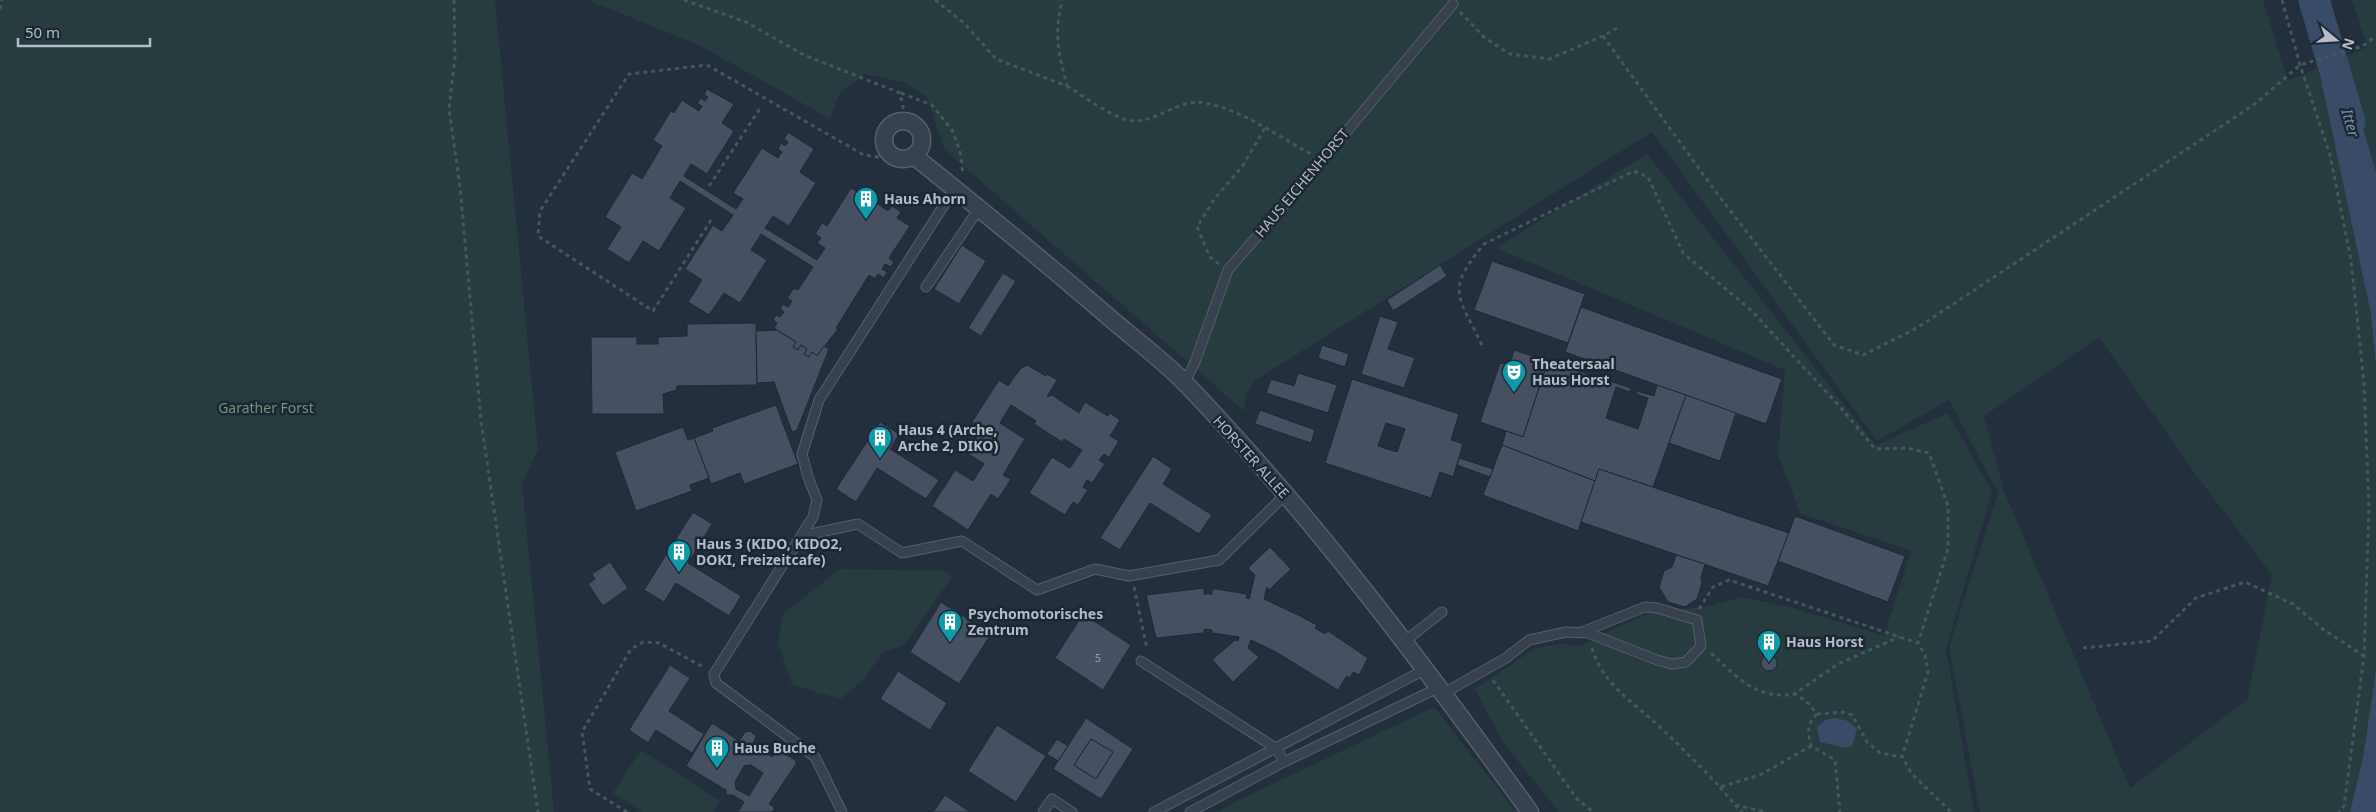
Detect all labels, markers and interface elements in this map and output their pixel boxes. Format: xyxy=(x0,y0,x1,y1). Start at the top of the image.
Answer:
scale bar xyxy=(18,15,150,47)
north arrow xyxy=(2311,15,2361,65)
text: 50 m xyxy=(25,22,60,42)
text: N xyxy=(2338,36,2360,53)
water label: Itter xyxy=(2337,105,2365,140)
street label: HAUS EICHENHORST xyxy=(1250,124,1353,241)
building icon: Haus Ahorn xyxy=(853,186,879,220)
place label: Haus Ahorn xyxy=(884,189,966,208)
place label: Theatersaal Haus Horst xyxy=(1532,354,1615,389)
theatre icon: Theatersaal Haus Horst xyxy=(1501,359,1527,393)
park label: Garather Forst xyxy=(218,398,314,417)
street label: HORSTER ALLEE xyxy=(1209,411,1293,502)
place label: Haus 4 (Arche, Arche 2, DIKO) xyxy=(898,420,998,455)
building icon: Haus 4 (Arche, Arche 2, DIKO) xyxy=(867,425,893,459)
place label: Haus 3 (KIDO, KIDO2, DOKI, Freizeitcafe) xyxy=(696,534,842,569)
building icon: Haus 3 (KIDO, KIDO2, DOKI, Freizeitcafe) xyxy=(666,539,692,573)
place label: Psychomotorisches Zentrum xyxy=(968,604,1103,639)
building icon: Psychomotorisches Zentrum xyxy=(937,609,963,643)
building icon: Haus Horst xyxy=(1756,629,1782,663)
place label: Haus Horst xyxy=(1786,632,1864,651)
house number: 5 xyxy=(1095,650,1101,665)
building icon: Haus Buche xyxy=(704,735,730,769)
place label: Haus Buche xyxy=(734,738,816,757)

